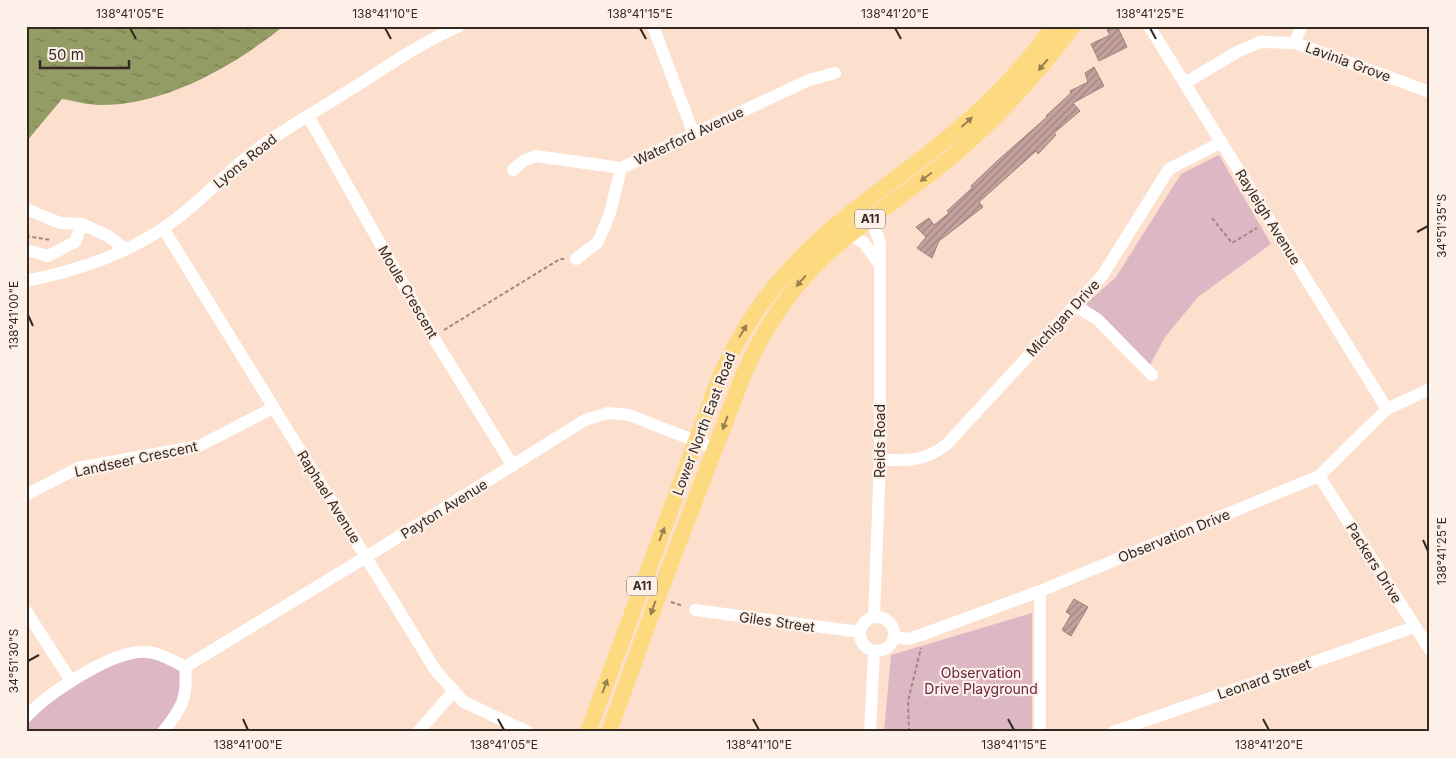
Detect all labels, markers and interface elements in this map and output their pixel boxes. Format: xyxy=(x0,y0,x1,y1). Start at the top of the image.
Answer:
text: 138°41'05"E xyxy=(96,6,164,21)
text: 138°41'10"E xyxy=(352,6,418,21)
text: 138°41'15"E xyxy=(607,6,673,21)
text: 138°41'20"E xyxy=(861,6,929,21)
text: 138°41'25"E xyxy=(1116,6,1184,21)
scale bar xyxy=(40,38,129,70)
street label: Lavinia Grove xyxy=(1303,38,1393,85)
text: 50 m xyxy=(48,45,84,64)
one-way arrow xyxy=(1037,58,1049,70)
street label: Waterford Avenue xyxy=(631,103,746,168)
one-way arrow xyxy=(960,116,972,128)
street label: Lyons Road xyxy=(210,130,280,191)
street label: Rayleigh Avenue xyxy=(1232,166,1305,268)
one-way arrow xyxy=(919,172,933,182)
text: 34°51'35"S xyxy=(1434,194,1449,258)
road number: A11 xyxy=(855,210,885,228)
street label: Moule Crescent xyxy=(375,242,442,342)
one-way arrow xyxy=(796,274,807,287)
street label: Michigan Drive xyxy=(1023,276,1103,360)
text: 138°41'00"E xyxy=(6,281,21,349)
one-way arrow xyxy=(739,325,748,338)
street label: Lower North East Road xyxy=(668,350,739,498)
street label: Reids Road xyxy=(871,404,888,478)
one-way arrow xyxy=(721,416,729,431)
street label: Landseer Crescent xyxy=(73,437,199,480)
street label: Raphael Avenue xyxy=(294,447,365,546)
street label: Payton Avenue xyxy=(397,475,490,542)
street label: Observation Drive xyxy=(1115,505,1232,566)
text: 138°41'25"E xyxy=(1434,517,1449,585)
street label: Packers Drive xyxy=(1343,519,1406,606)
one-way arrow xyxy=(658,526,666,541)
road number: A11 xyxy=(627,576,657,596)
one-way arrow xyxy=(649,601,657,616)
street label: Giles Street xyxy=(738,608,816,635)
text: 34°51'30"S xyxy=(6,628,21,693)
street label: Leonard Street xyxy=(1215,654,1313,702)
park label: Observation Drive Playground xyxy=(924,664,1038,697)
one-way arrow xyxy=(601,678,609,693)
text: 138°41'00"E xyxy=(214,737,282,752)
text: 138°41'05"E xyxy=(470,737,538,752)
text: 138°41'10"E xyxy=(726,737,792,752)
text: 138°41'15"E xyxy=(981,737,1047,752)
text: 138°41'20"E xyxy=(1235,737,1303,752)

